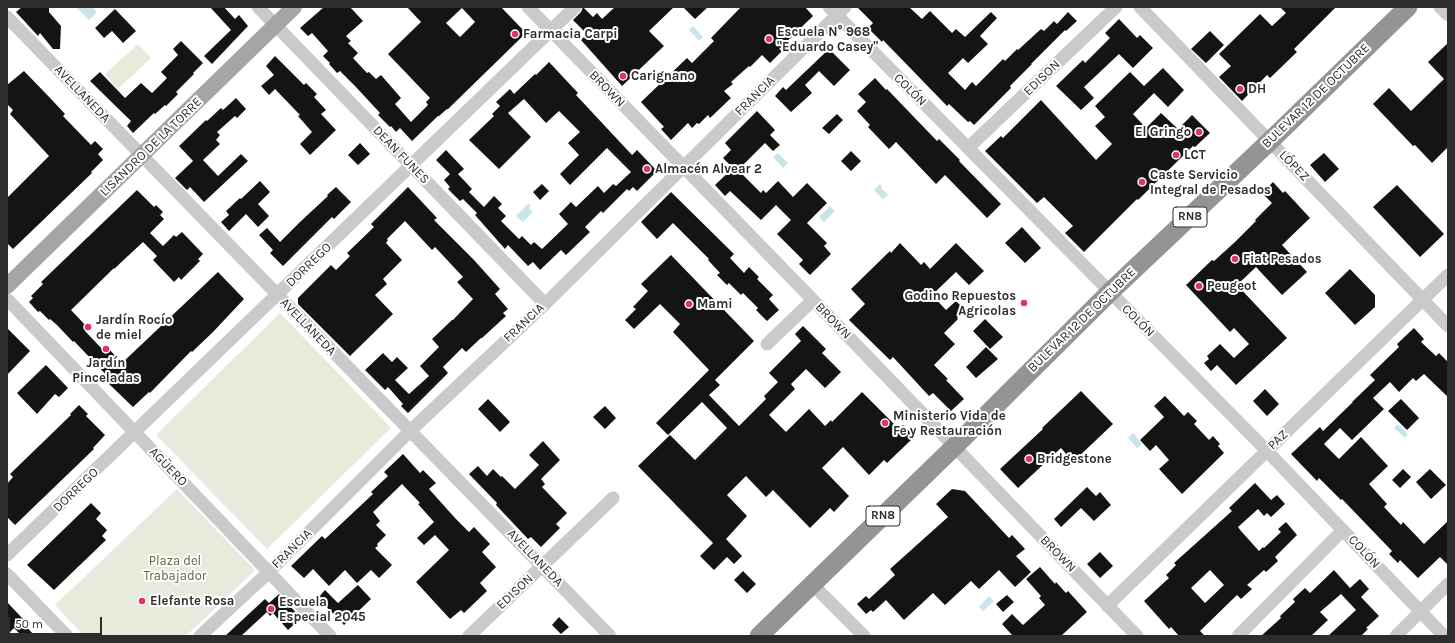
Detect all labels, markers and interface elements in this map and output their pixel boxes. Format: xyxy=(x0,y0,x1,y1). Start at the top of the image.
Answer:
place label: Escuela N° 968 "Eduardo Casey" xyxy=(777,24,878,55)
place label: Farmacia Carpi xyxy=(523,26,618,42)
marker: Farmacia Carpi xyxy=(510,29,520,39)
marker: Escuela N° 968 "Eduardo Casey" xyxy=(764,34,774,44)
street label: BULEVAR 12 DE OCTUBRE xyxy=(1259,40,1373,152)
street label: EDISON xyxy=(1021,57,1063,99)
street label: AVELLANEDA xyxy=(51,62,113,126)
street label: BROWN xyxy=(586,67,628,111)
place label: Carignano xyxy=(631,68,695,84)
street label: COLÓN xyxy=(890,70,930,110)
marker: Carignano xyxy=(618,71,628,81)
street label: FRANCIA xyxy=(732,73,778,119)
place label: DH xyxy=(1248,81,1266,97)
marker: DH xyxy=(1235,84,1245,94)
street label: LISANDRO DE LA TORRE xyxy=(97,94,205,200)
street label: DEAN FUNES xyxy=(369,123,433,187)
place label: El Gringo xyxy=(1135,124,1191,140)
marker: El Gringo xyxy=(1194,127,1204,137)
place label: LCT xyxy=(1184,147,1206,163)
street label: LÓPEZ xyxy=(1276,147,1312,185)
marker: LCT xyxy=(1171,150,1181,160)
place label: Almacén Alvear 2 xyxy=(655,161,762,177)
marker: Almacén Alvear 2 xyxy=(642,164,652,174)
place label: Caste Servicio Integral de Pesados xyxy=(1150,167,1271,198)
marker: Caste Servicio Integral de Pesados xyxy=(1137,177,1147,187)
road number: RN8 xyxy=(1173,207,1207,227)
street label: DORREGO xyxy=(283,240,335,290)
place label: Fiat Pesados xyxy=(1243,251,1321,267)
marker: Fiat Pesados xyxy=(1230,254,1240,264)
street label: BULEVAR 12 DE OCTUBRE xyxy=(1025,264,1139,376)
place label: Peugeot xyxy=(1207,278,1257,294)
marker: Peugeot xyxy=(1194,281,1204,291)
place label: Godino Repuestos Agricolas xyxy=(904,288,1016,319)
street label: AVELLANEDA xyxy=(277,295,339,359)
place label: Mami xyxy=(697,296,733,312)
marker: Godino Repuestos Agricolas xyxy=(1019,298,1029,308)
marker: Mami xyxy=(684,299,694,309)
street label: BROWN xyxy=(812,299,854,343)
street label: FRANCIA xyxy=(500,300,548,346)
street label: COLÓN xyxy=(1118,301,1158,341)
place label: Jardín Rocío de miel xyxy=(96,312,172,343)
marker: Jardín Rocío de miel xyxy=(83,322,93,332)
marker: Jardín Pinceladas xyxy=(101,344,111,354)
place label: Jardín Pinceladas xyxy=(72,355,140,386)
place label: Ministerio Vida de Fe y Restauración xyxy=(893,408,1006,439)
marker: Ministerio Vida de Fe y Restauración xyxy=(880,418,890,428)
street label: PAZ xyxy=(1265,427,1291,453)
street label: AGÜERO xyxy=(146,444,190,490)
place label: Bridgestone xyxy=(1037,451,1112,467)
marker: Bridgestone xyxy=(1024,454,1034,464)
street label: DORREGO xyxy=(50,465,102,515)
road number: RN8 xyxy=(866,506,900,526)
street label: FRANCIA xyxy=(269,526,315,572)
street label: AVELLANEDA xyxy=(504,526,566,590)
street label: BROWN xyxy=(1037,532,1079,576)
street label: COLÓN xyxy=(1345,532,1383,572)
park label: Plaza del Trabajador xyxy=(143,553,207,584)
street label: EDISON xyxy=(493,571,537,613)
place label: Elefante Rosa xyxy=(150,593,234,609)
place label: Escuela Especial 2045 xyxy=(279,594,366,625)
marker: Elefante Rosa xyxy=(137,596,147,606)
marker: Escuela Especial 2045 xyxy=(266,604,276,614)
scale bar xyxy=(10,609,104,635)
text: 50 m xyxy=(15,617,43,631)

